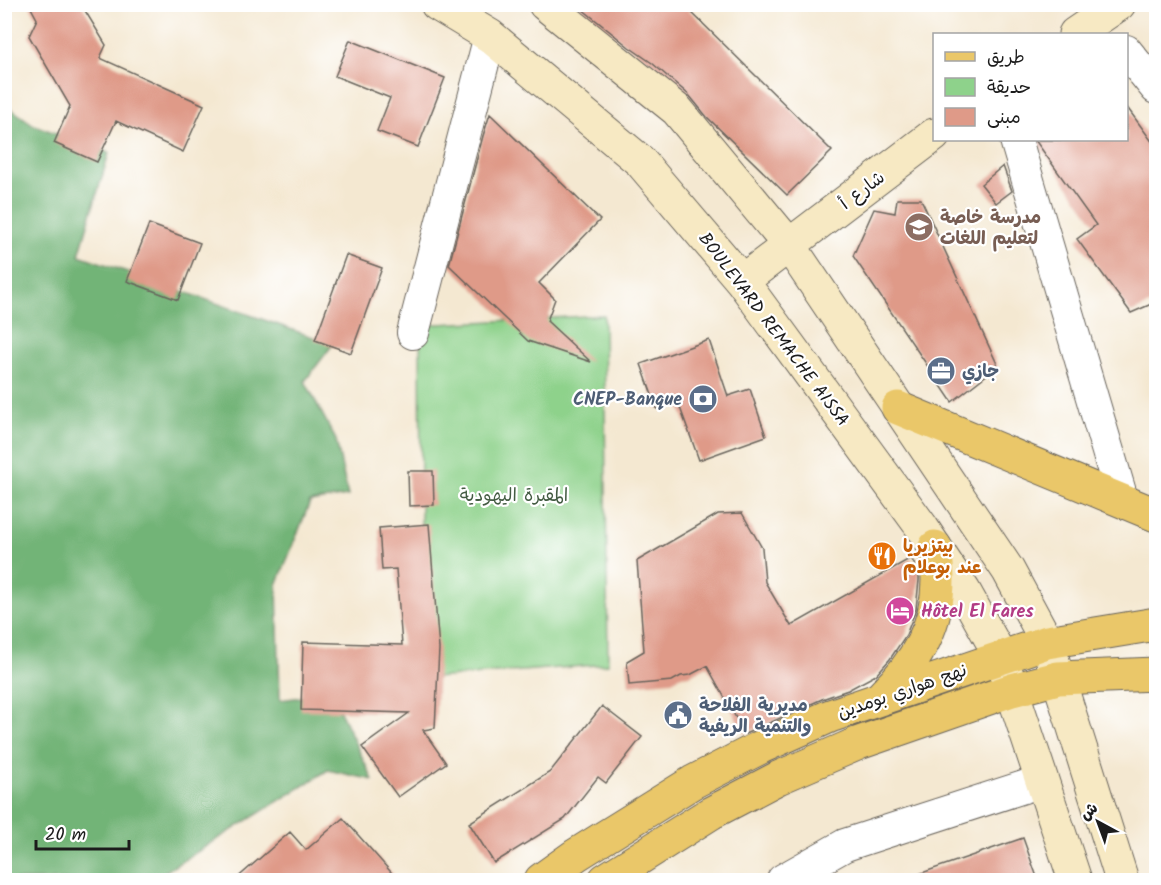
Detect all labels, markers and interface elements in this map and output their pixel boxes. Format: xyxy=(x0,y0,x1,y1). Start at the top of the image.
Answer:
legend xyxy=(933,33,1128,141)
text: طريق xyxy=(987,44,1025,73)
text: حديقة xyxy=(987,74,1031,103)
text: مبنى xyxy=(987,104,1021,133)
street label: شارع أ xyxy=(834,164,892,218)
place label: مدرسة خاصة لتعليم اللغات xyxy=(940,204,1041,254)
school or university icon: مدرسة خاصة لتعليم اللغات xyxy=(903,211,935,243)
street label: BOULEVARD REMACHE AISSA xyxy=(690,227,856,433)
office icon: جازي xyxy=(925,355,957,387)
place label: جازي xyxy=(962,358,999,387)
bank icon: CNEP-Banque xyxy=(687,383,719,415)
place label: CNEP-Banque xyxy=(573,386,682,415)
park label: المقبرة اليهودية xyxy=(460,482,568,511)
place label: بيتزيريا عند بوعلام xyxy=(903,533,982,583)
restaurant icon: بيتزيريا عند بوعلام xyxy=(866,540,898,572)
hotel icon: Hôtel El Fares xyxy=(884,595,916,627)
place label: Hôtel El Fares xyxy=(921,598,1034,627)
street label: نهج هواري بومدين xyxy=(834,657,971,728)
place label: مديرية الفلاحة والتنمية الريفية xyxy=(699,692,811,742)
public building icon: مديرية الفلاحة والتنمية الريفية xyxy=(662,699,694,731)
north arrow xyxy=(1068,792,1128,852)
text: ش xyxy=(1074,797,1104,827)
scale bar xyxy=(36,813,129,851)
text: 20 m xyxy=(45,821,86,850)

